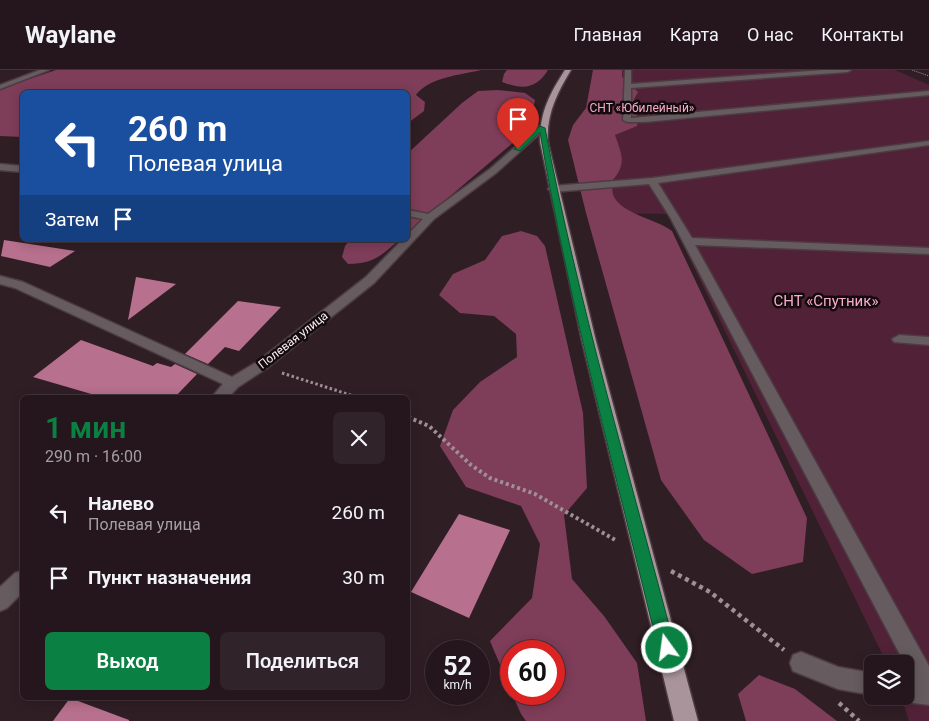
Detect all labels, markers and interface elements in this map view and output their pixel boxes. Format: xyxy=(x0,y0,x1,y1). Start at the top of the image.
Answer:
text: Waylane xyxy=(25,21,116,49)
text: Главная xyxy=(573,24,642,45)
text: Карта xyxy=(670,24,719,45)
text: О нас xyxy=(747,24,793,45)
text: Контакты xyxy=(821,24,904,45)
pin xyxy=(497,98,539,149)
park label: СНТ «Юбилейный» xyxy=(590,101,695,115)
icon: arrive xyxy=(504,105,532,133)
text: 260 m xyxy=(128,109,227,150)
icon: left xyxy=(45,110,110,175)
text: Полевая улица xyxy=(128,151,283,176)
icon: arrive xyxy=(109,205,137,233)
text: Затем xyxy=(45,208,99,231)
park label: СНТ «Спутник» xyxy=(774,292,878,310)
street label: Полевая улица xyxy=(255,308,331,372)
text: 1 мин xyxy=(45,410,126,445)
button: close xyxy=(333,412,385,464)
text: 290 m · 16:00 xyxy=(45,447,142,466)
text: Налево xyxy=(88,492,154,515)
icon: left xyxy=(45,499,73,527)
text: 260 m xyxy=(332,501,385,524)
text: Полевая улица xyxy=(88,515,201,534)
icon: arrive xyxy=(45,564,73,592)
text: Пункт назначения xyxy=(88,566,251,589)
text: 30 m xyxy=(342,566,385,589)
position arrow xyxy=(640,621,692,673)
button: Выход xyxy=(45,632,210,690)
button: Поделиться xyxy=(220,632,385,690)
speed limit sign: 60 xyxy=(500,640,565,705)
text: 52 xyxy=(443,652,472,681)
map controls xyxy=(864,655,914,705)
button: layers xyxy=(864,655,914,705)
text: km/h xyxy=(443,678,472,692)

